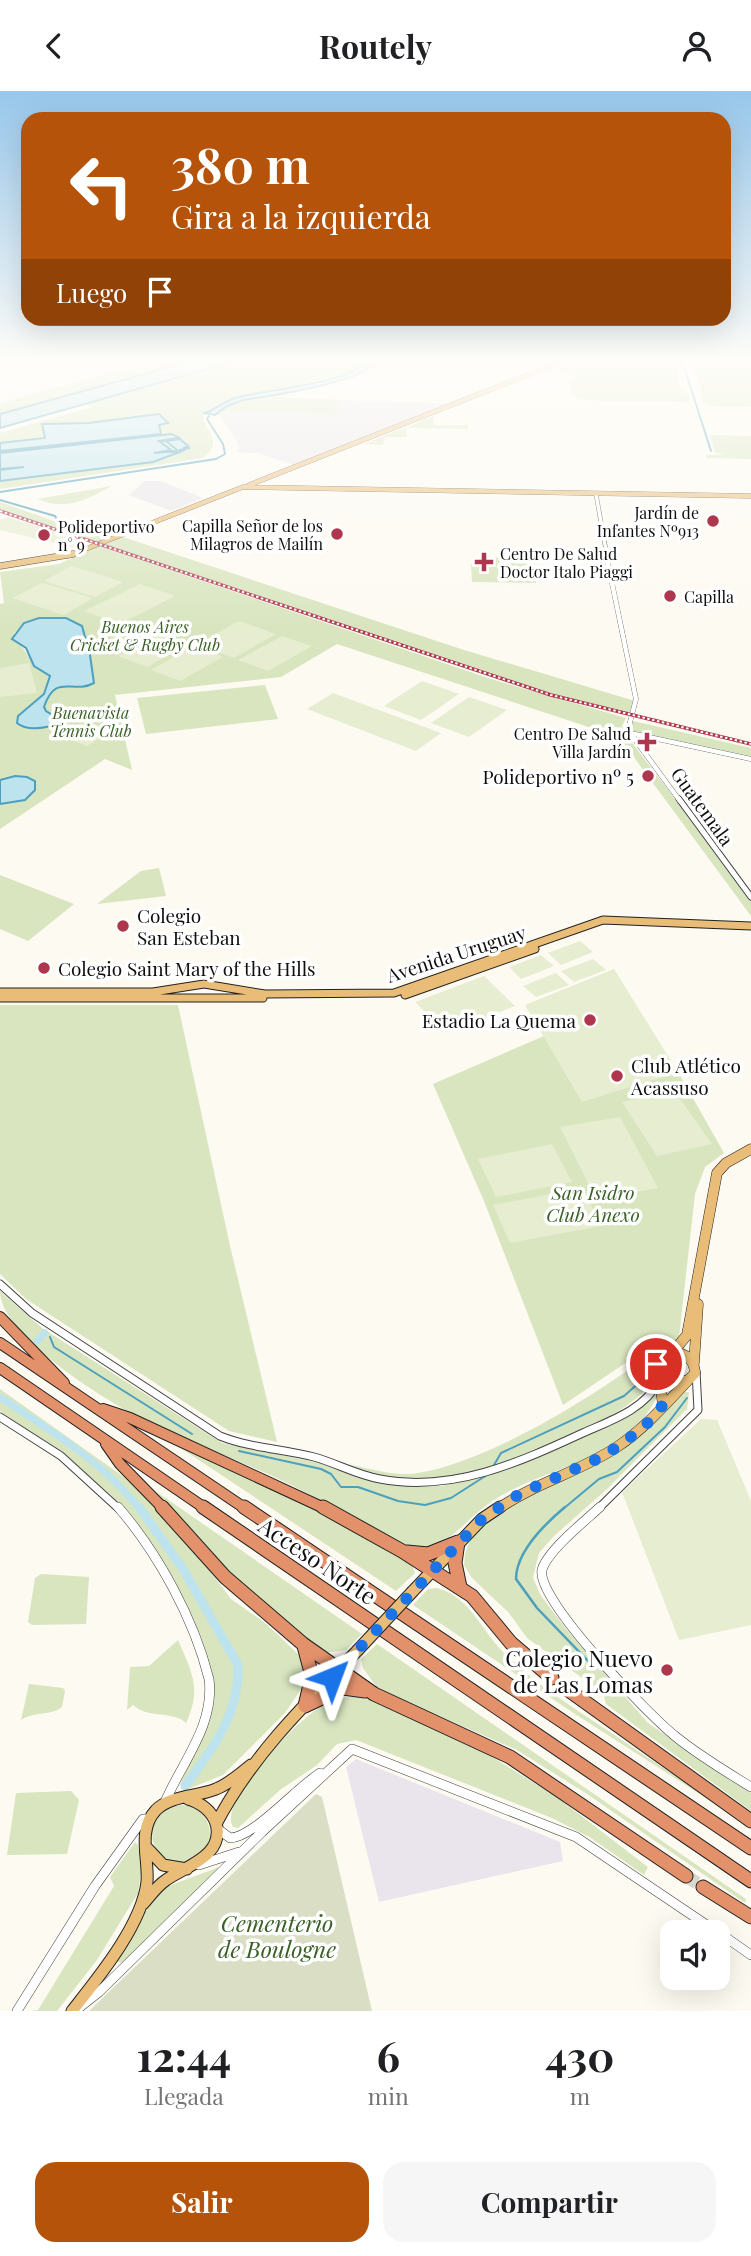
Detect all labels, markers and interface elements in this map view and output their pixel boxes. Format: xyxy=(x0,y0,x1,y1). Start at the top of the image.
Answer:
text: Routely xyxy=(319,24,432,67)
icon: back xyxy=(35,27,73,65)
icon: person xyxy=(678,27,716,65)
text: 380 m xyxy=(171,131,310,196)
icon: left xyxy=(56,140,147,231)
text: Gira a la izquierda xyxy=(171,194,431,237)
icon: arrive xyxy=(141,273,179,311)
text: Luego xyxy=(56,275,127,310)
place label: Jardín de Infantes Nº913 xyxy=(597,502,699,541)
marker: Jardín de Infantes Nº913 xyxy=(705,513,721,529)
place label: Capilla Señor de los Milagros de Mailín xyxy=(182,515,323,554)
place label: Polideportivo n° 9 xyxy=(58,516,155,555)
marker: Capilla Señor de los Milagros de Mailín xyxy=(329,526,345,542)
marker: Polideportivo n° 9 xyxy=(36,527,52,543)
place label: Centro De Salud Doctor Italo Piaggi xyxy=(500,543,633,582)
marker: Centro De Salud Doctor Italo Piaggi xyxy=(474,552,494,572)
place label: Capilla xyxy=(684,586,734,607)
marker: Capilla xyxy=(662,588,678,604)
park label: Buenos Aires Cricket & Rugby Club xyxy=(70,616,220,655)
park label: Buenavista Tennis Club xyxy=(50,702,132,741)
place label: Centro De Salud Villa Jardín xyxy=(514,723,631,762)
marker: Centro De Salud Villa Jardín xyxy=(637,732,657,752)
street label: Guatemala xyxy=(666,761,741,851)
place label: Polideportivo nº 5 xyxy=(482,763,634,789)
marker: Polideportivo nº 5 xyxy=(640,768,656,784)
place label: Colegio San Esteban xyxy=(137,902,241,950)
marker: Colegio San Esteban xyxy=(115,918,131,934)
street label: Avenida Uruguay xyxy=(382,918,529,988)
place label: Colegio Saint Mary of the Hills xyxy=(58,955,316,981)
marker: Colegio Saint Mary of the Hills xyxy=(36,960,52,976)
place label: Estadio La Quema xyxy=(422,1007,577,1033)
marker: Estadio La Quema xyxy=(582,1012,598,1028)
place label: Club Atlético Acassuso xyxy=(630,1052,741,1100)
marker: Club Atlético Acassuso xyxy=(609,1068,625,1084)
park label: San Isidro Club Anexo xyxy=(546,1179,640,1227)
pin xyxy=(626,1334,686,1394)
icon: arrive xyxy=(637,1345,675,1383)
street label: Acceso Norte xyxy=(252,1509,383,1611)
position arrow xyxy=(295,1640,369,1714)
place label: Colegio Nuevo de Las Lomas xyxy=(505,1642,653,1699)
marker: Colegio Nuevo de Las Lomas xyxy=(659,1662,675,1678)
park label: Cementerio de Boulogne xyxy=(218,1907,336,1964)
map controls xyxy=(660,1920,730,1990)
button: sound xyxy=(660,1920,730,1990)
text: 12:44 xyxy=(137,2027,231,2083)
text: 6 xyxy=(376,2027,400,2083)
text: 430 xyxy=(545,2027,614,2083)
text: Llegada xyxy=(144,2080,224,2111)
text: min xyxy=(368,2080,409,2111)
text: m xyxy=(570,2080,590,2111)
button: Salir xyxy=(35,2162,369,2242)
button: Compartir xyxy=(383,2162,716,2242)

